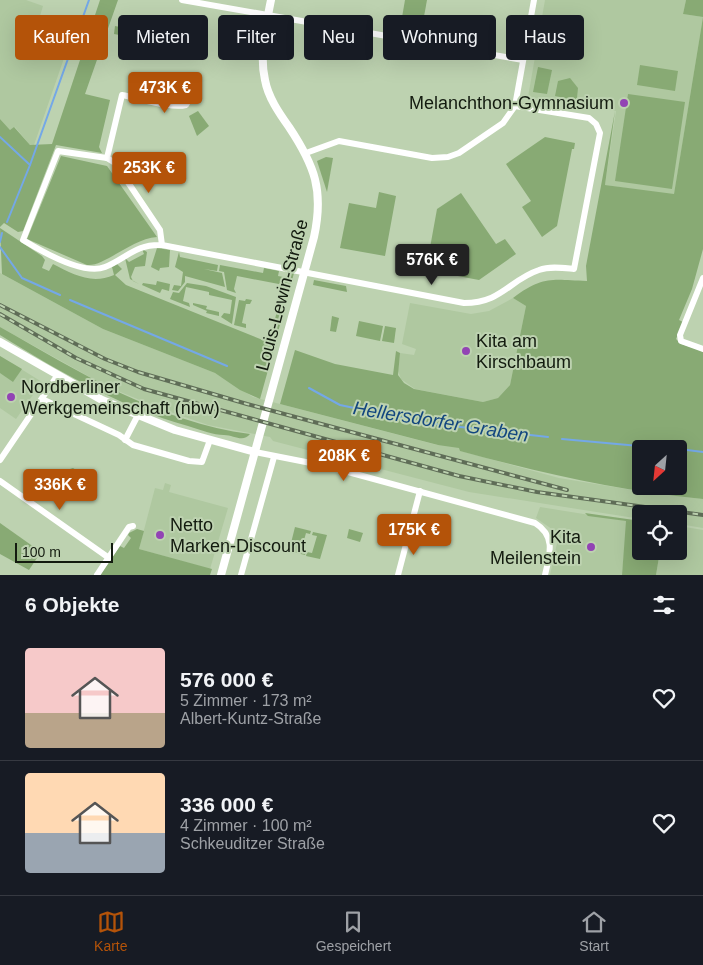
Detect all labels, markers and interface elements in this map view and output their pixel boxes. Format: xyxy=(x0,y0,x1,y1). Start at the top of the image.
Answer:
chip: Kaufen xyxy=(15,15,108,60)
chip: Mieten xyxy=(118,15,208,60)
chip: Filter xyxy=(218,15,294,60)
chip: Neu xyxy=(304,15,373,60)
chip: Wohnung xyxy=(383,15,496,60)
chip: Haus xyxy=(506,15,584,60)
pin: 473K € xyxy=(124,72,206,114)
text: 473K € xyxy=(139,79,191,96)
place label: Melanchthon-Gymnasium xyxy=(409,93,614,113)
marker: Melanchthon-Gymnasium xyxy=(618,97,630,109)
pin: 253K € xyxy=(108,152,190,194)
text: 253K € xyxy=(123,159,175,176)
street label: Louis-Lewin-Straße xyxy=(252,217,312,373)
pin: 576K € xyxy=(391,244,473,286)
text: 576K € xyxy=(406,251,458,268)
place label: Kita am Kirschbaum xyxy=(476,331,571,372)
marker: Kita am Kirschbaum xyxy=(460,345,472,357)
place label: Nordberliner Werkgemeinschaft (nbw) xyxy=(21,377,220,418)
marker: Nordberliner Werkgemeinschaft (nbw) xyxy=(5,391,17,403)
water label: Hellersdorfer Graben xyxy=(352,397,530,446)
pin: 208K € xyxy=(303,440,385,482)
north arrow xyxy=(632,440,688,495)
map controls xyxy=(632,440,687,560)
text: 208K € xyxy=(318,447,370,464)
pin: 336K € xyxy=(19,468,101,511)
text: 336K € xyxy=(34,476,86,493)
button: locate xyxy=(632,505,687,560)
pin: 175K € xyxy=(373,514,455,556)
place label: Netto Marken-Discount xyxy=(170,515,306,556)
text: 175K € xyxy=(388,521,440,538)
place label: Kita Meilenstein xyxy=(490,527,582,568)
marker: Netto Marken-Discount xyxy=(154,529,166,541)
scale bar xyxy=(15,540,112,563)
marker: Kita Meilenstein xyxy=(585,541,597,553)
text: 100 m xyxy=(22,544,61,560)
icon: filters xyxy=(650,591,678,619)
text: 6 Objekte xyxy=(25,593,120,616)
icon: home xyxy=(65,668,125,728)
text: 576 000 € xyxy=(180,668,273,691)
icon: heart xyxy=(650,684,678,712)
text: 5 Zimmer · 173 m² xyxy=(180,692,312,709)
text: Albert-Kuntz-Straße xyxy=(180,710,321,727)
icon: home xyxy=(65,793,125,853)
text: 336 000 € xyxy=(180,793,273,816)
icon: heart xyxy=(650,809,678,837)
text: 4 Zimmer · 100 m² xyxy=(180,817,312,834)
text: Schkeuditzer Straße xyxy=(180,835,325,852)
tab: Karte xyxy=(94,908,128,954)
tab: Gespeichert xyxy=(316,908,391,954)
tab: Start xyxy=(579,908,609,954)

